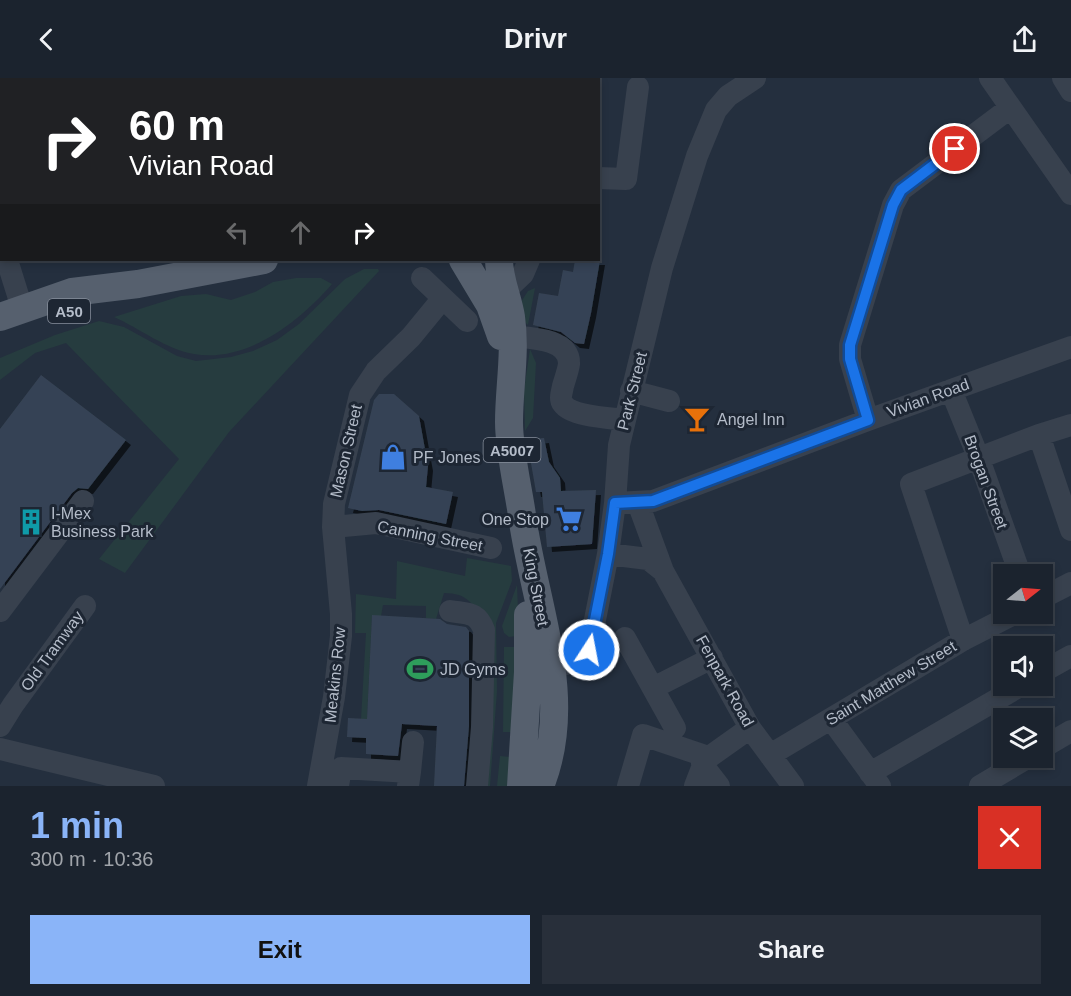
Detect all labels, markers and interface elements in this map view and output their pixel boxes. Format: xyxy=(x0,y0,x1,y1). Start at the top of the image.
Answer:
icon: back xyxy=(30,23,63,56)
icon: share xyxy=(1008,23,1041,56)
text: Drivr xyxy=(504,24,567,54)
icon: right xyxy=(30,102,108,180)
text: 60 m xyxy=(129,102,225,149)
pin xyxy=(929,123,980,174)
icon: arrive xyxy=(938,132,971,165)
text: Vivian Road xyxy=(129,151,274,181)
icon: left xyxy=(221,216,254,249)
icon: ahead xyxy=(284,216,317,249)
icon: right xyxy=(347,216,380,249)
road number: A50 xyxy=(48,299,90,323)
street label: Park Street xyxy=(614,350,650,432)
street label: Vivian Road xyxy=(885,375,971,421)
street label: Mason Street xyxy=(327,402,365,499)
bar icon: Angel Inn xyxy=(682,404,712,434)
place label: Angel Inn xyxy=(717,411,785,428)
street label: Brogan Street xyxy=(961,433,1011,532)
road number: A5007 xyxy=(484,438,540,462)
shop icon: PF Jones xyxy=(378,442,408,472)
place label: PF Jones xyxy=(413,449,481,466)
supermarket icon: One Stop xyxy=(554,504,584,534)
place label: I-Mex Business Park xyxy=(51,505,154,540)
building icon: I-Mex Business Park xyxy=(16,507,46,537)
place label: One Stop xyxy=(481,511,549,528)
street label: Canning Street xyxy=(376,517,485,555)
street label: King Street xyxy=(520,547,552,628)
north arrow xyxy=(993,564,1053,624)
map controls xyxy=(993,564,1053,768)
street label: Old Tramway xyxy=(17,608,87,694)
position arrow xyxy=(557,618,621,682)
street label: Meakins Row xyxy=(322,626,349,724)
street label: Fenpark Road xyxy=(693,633,757,729)
button: sound xyxy=(993,636,1053,696)
street label: Saint Matthew Street xyxy=(823,637,960,729)
sports icon: JD Gyms xyxy=(405,654,435,684)
place label: JD Gyms xyxy=(440,661,506,678)
button: layers xyxy=(993,708,1053,768)
text: 1 min xyxy=(30,805,124,846)
button: close xyxy=(978,806,1041,869)
text: 300 m · 10:36 xyxy=(30,848,153,870)
button: Exit xyxy=(30,915,530,984)
button: Share xyxy=(542,915,1041,984)

